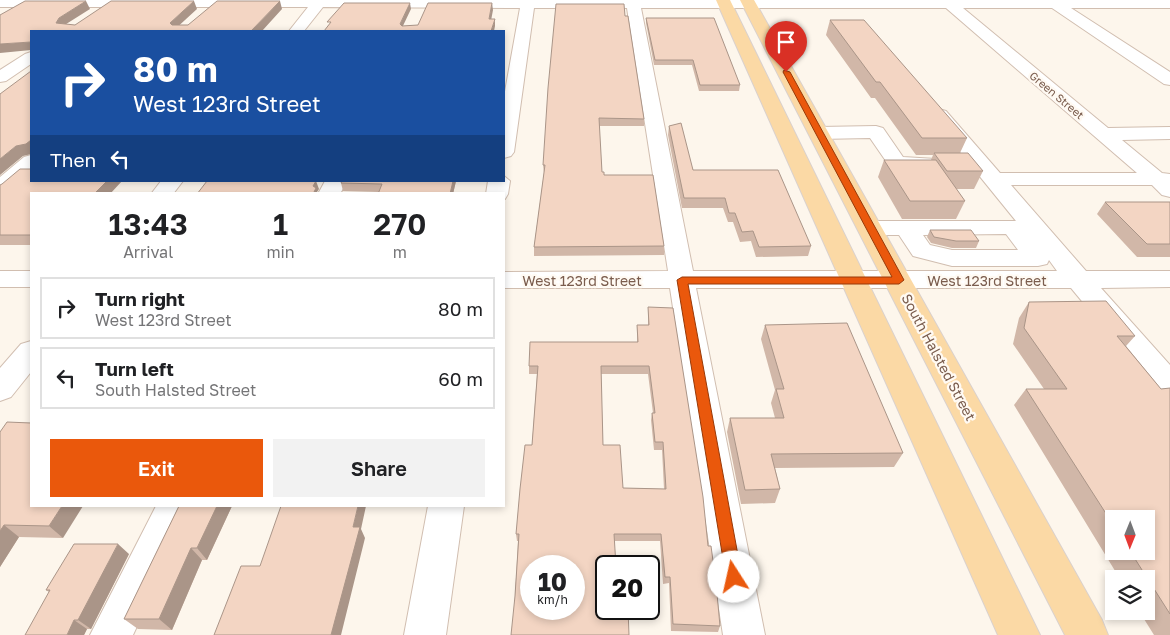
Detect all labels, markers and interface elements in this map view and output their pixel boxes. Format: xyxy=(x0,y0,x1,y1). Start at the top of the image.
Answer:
pin xyxy=(765,21,807,72)
icon: arrive xyxy=(772,28,800,56)
text: 80 m xyxy=(133,48,218,90)
icon: right xyxy=(50,50,115,115)
street label: Green Street xyxy=(1027,69,1087,121)
text: West 123rd Street xyxy=(133,90,321,117)
icon: left xyxy=(106,145,134,173)
text: Then xyxy=(50,148,96,171)
text: 13:43 xyxy=(108,206,188,242)
text: 1 xyxy=(273,206,288,242)
text: 270 xyxy=(373,206,427,242)
text: Arrival xyxy=(123,242,173,262)
text: min xyxy=(266,242,295,262)
text: m xyxy=(393,242,407,262)
street label: West 123rd Street xyxy=(522,272,642,289)
street label: West 123rd Street xyxy=(927,272,1047,289)
text: Turn right xyxy=(95,287,185,310)
street label: South Halsted Street xyxy=(898,291,980,423)
icon: right xyxy=(52,294,80,322)
text: 80 m xyxy=(438,297,483,320)
text: West 123rd Street xyxy=(95,310,232,330)
text: Turn left xyxy=(95,357,174,380)
icon: left xyxy=(52,364,80,392)
text: 60 m xyxy=(438,367,483,390)
text: South Halsted Street xyxy=(95,380,256,400)
button: Exit xyxy=(50,439,263,497)
button: Share xyxy=(273,439,485,497)
north arrow xyxy=(1105,510,1155,560)
map controls xyxy=(1105,510,1155,620)
position arrow xyxy=(707,550,759,602)
speed limit sign: 20 xyxy=(595,555,660,620)
text: 10 xyxy=(538,566,567,597)
button: layers xyxy=(1105,570,1155,620)
text: km/h xyxy=(537,592,568,607)

